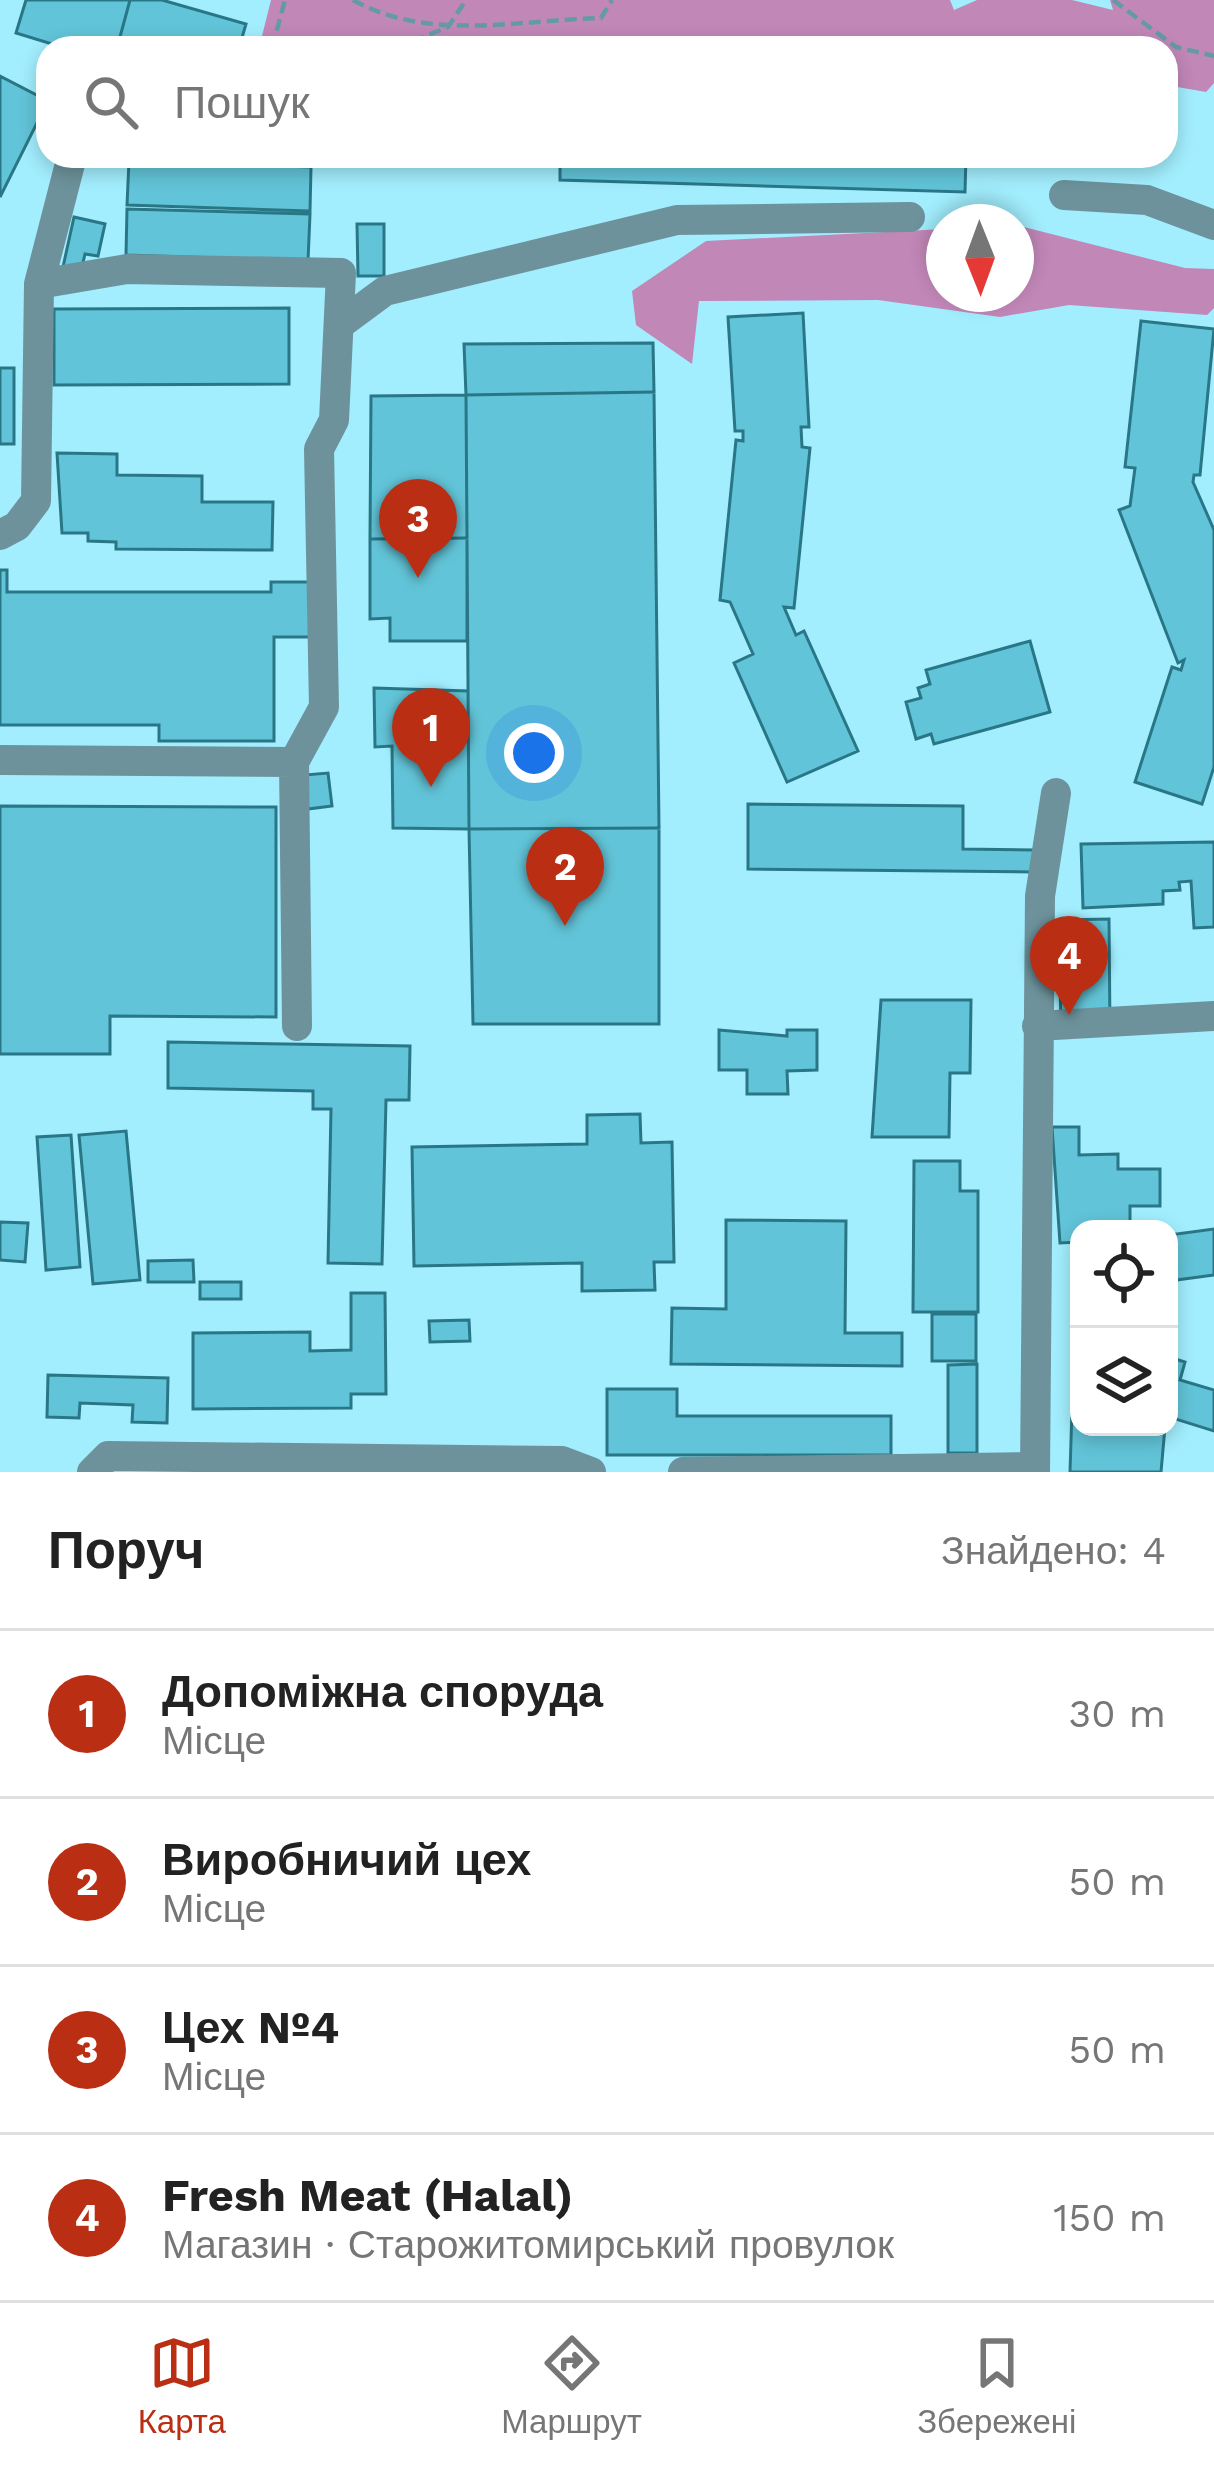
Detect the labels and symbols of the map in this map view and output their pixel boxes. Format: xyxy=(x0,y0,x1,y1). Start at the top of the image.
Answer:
north arrow xyxy=(926,204,1034,312)
pin: 3 xyxy=(379,479,457,578)
pin: 1 xyxy=(392,688,470,787)
your location xyxy=(504,723,564,783)
pin: 2 xyxy=(526,827,604,926)
pin: 4 xyxy=(1030,916,1108,1015)

